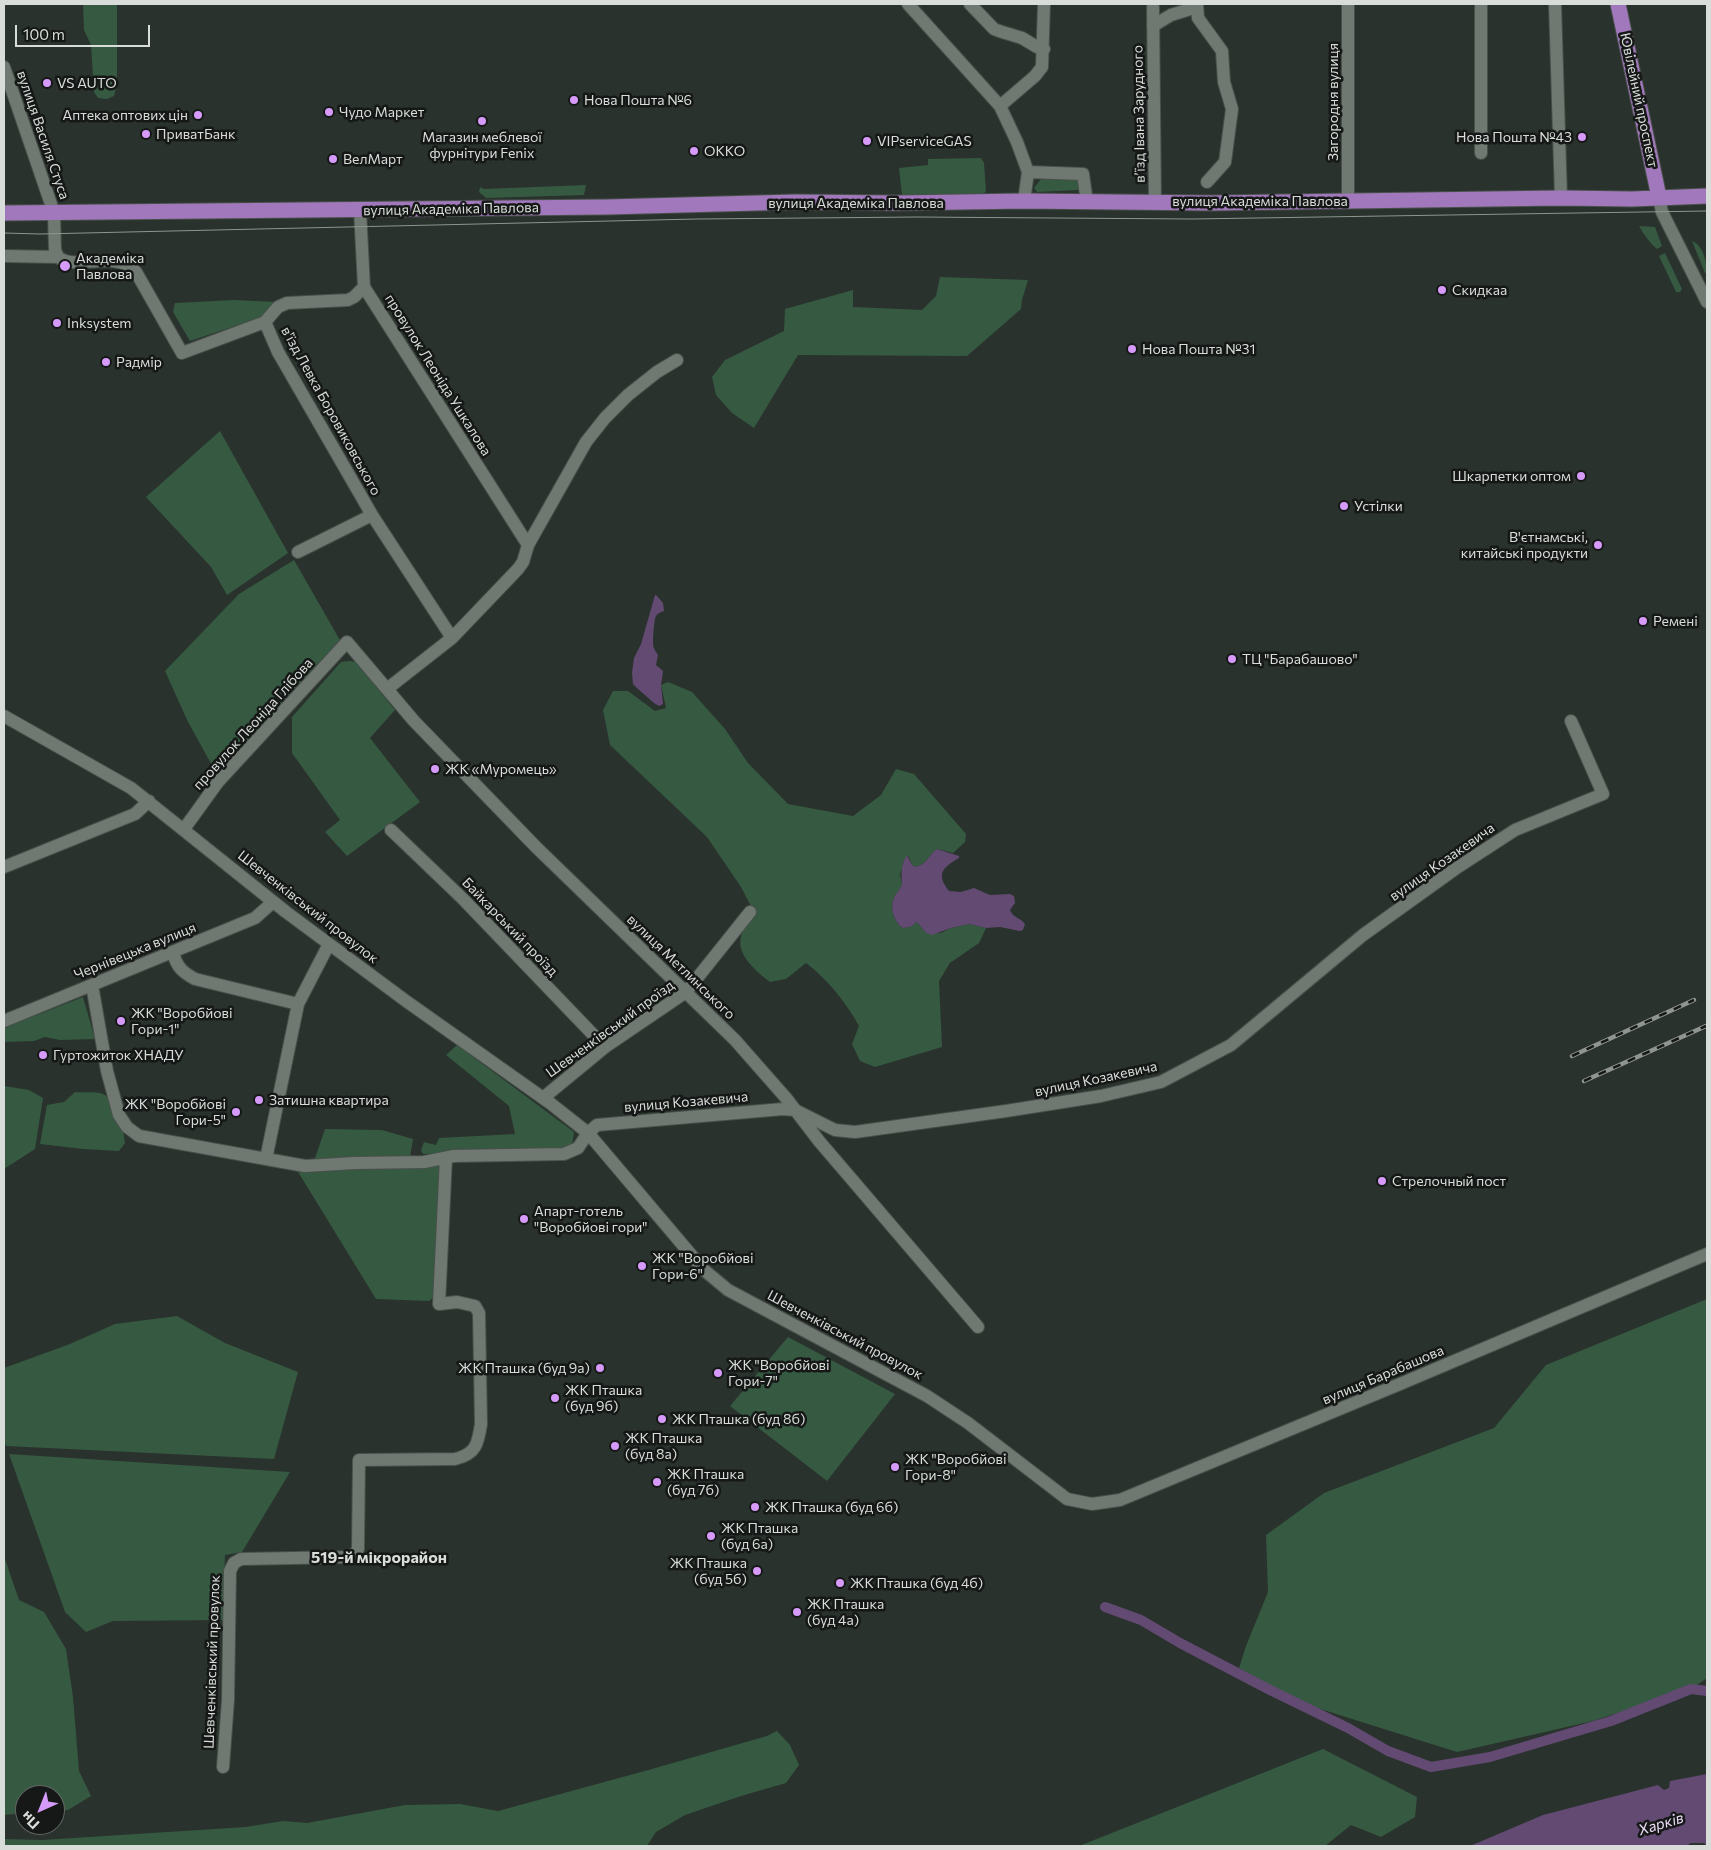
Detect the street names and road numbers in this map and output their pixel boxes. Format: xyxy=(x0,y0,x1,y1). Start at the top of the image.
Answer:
street label: Ювілейний проспект xyxy=(1617,31,1661,169)
street label: Загородня вулиця xyxy=(1325,43,1341,161)
street label: в’їзд Івана Зарудного xyxy=(1129,45,1149,183)
street label: вулиця Василя Стуса xyxy=(13,68,73,202)
street label: вулиця Академіка Павлова xyxy=(1172,193,1348,209)
street label: вулиця Академіка Павлова xyxy=(768,195,944,211)
street label: вулиця Академіка Павлова xyxy=(363,199,539,219)
street label: провулок Леоніда Ушкалова xyxy=(381,291,495,459)
street label: в'їзд Левка Боровиковського xyxy=(277,324,385,498)
street label: провулок Леоніда Глібова xyxy=(190,655,316,793)
street label: вулиця Козакевича xyxy=(1386,819,1498,905)
street label: Шевченківський провулок xyxy=(234,847,382,967)
street label: Байкарський проїзд xyxy=(459,874,561,980)
street label: вулиця Метлинського xyxy=(624,911,738,1023)
street label: Чернівецька вулиця xyxy=(72,919,198,983)
street label: Шевченківський проїзд xyxy=(543,977,677,1081)
street label: вулиця Козакевича xyxy=(1033,1058,1159,1100)
street label: вулиця Козакевича xyxy=(623,1088,749,1116)
street label: Шевченківський провулок xyxy=(764,1287,926,1383)
street label: вулиця Барабашова xyxy=(1320,1342,1446,1408)
street label: Шевченківський провулок xyxy=(201,1575,223,1749)

